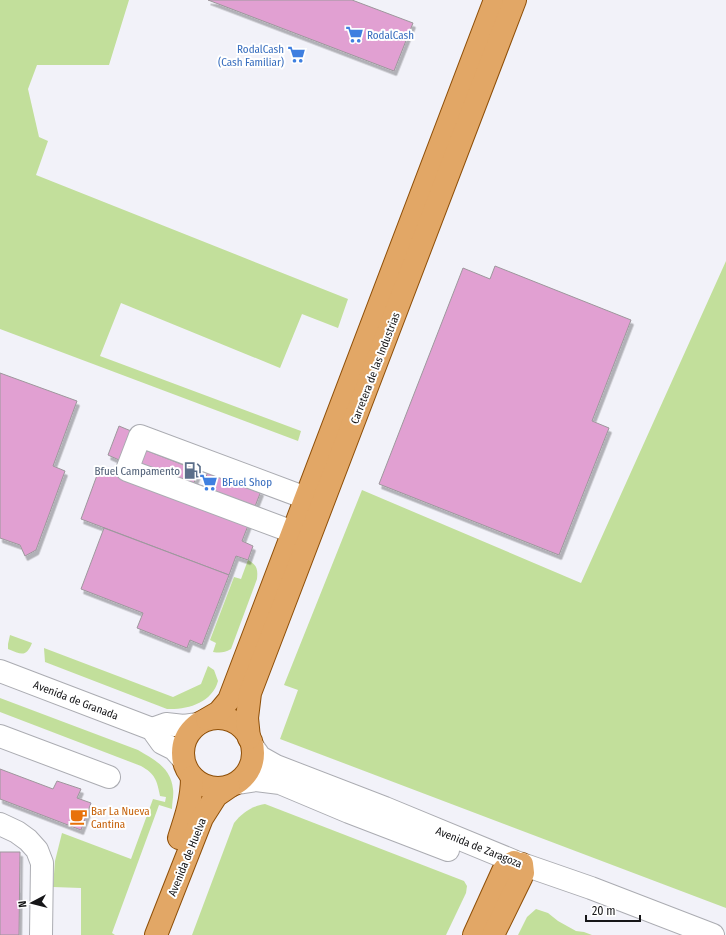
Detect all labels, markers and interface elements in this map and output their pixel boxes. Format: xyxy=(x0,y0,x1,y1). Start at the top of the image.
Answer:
supermarket icon: RodalCash xyxy=(344,25,364,45)
place label: RodalCash xyxy=(367,29,414,42)
place label: RodalCash (Cash Familiar) xyxy=(218,43,284,69)
supermarket icon: RodalCash (Cash Familiar) xyxy=(287,45,307,65)
street label: Carretera de las Industrias xyxy=(348,310,403,426)
fuel station icon: Bfuel Campamento xyxy=(183,461,203,481)
place label: Bfuel Campamento xyxy=(95,465,180,478)
supermarket icon: BFuel Shop xyxy=(199,472,219,492)
place label: BFuel Shop xyxy=(222,476,272,489)
street label: Avenida de Granada xyxy=(31,678,120,723)
place label: Bar La Nueva Cantina xyxy=(91,805,150,831)
cafe icon: Bar La Nueva Cantina xyxy=(68,807,88,827)
street label: Avenida de Huelva xyxy=(166,816,209,898)
street label: Avenida de Zaragoza xyxy=(434,824,524,871)
north arrow xyxy=(12,883,52,923)
scale bar xyxy=(586,897,640,923)
text: N xyxy=(16,900,29,908)
text: 20 m xyxy=(592,904,616,918)

